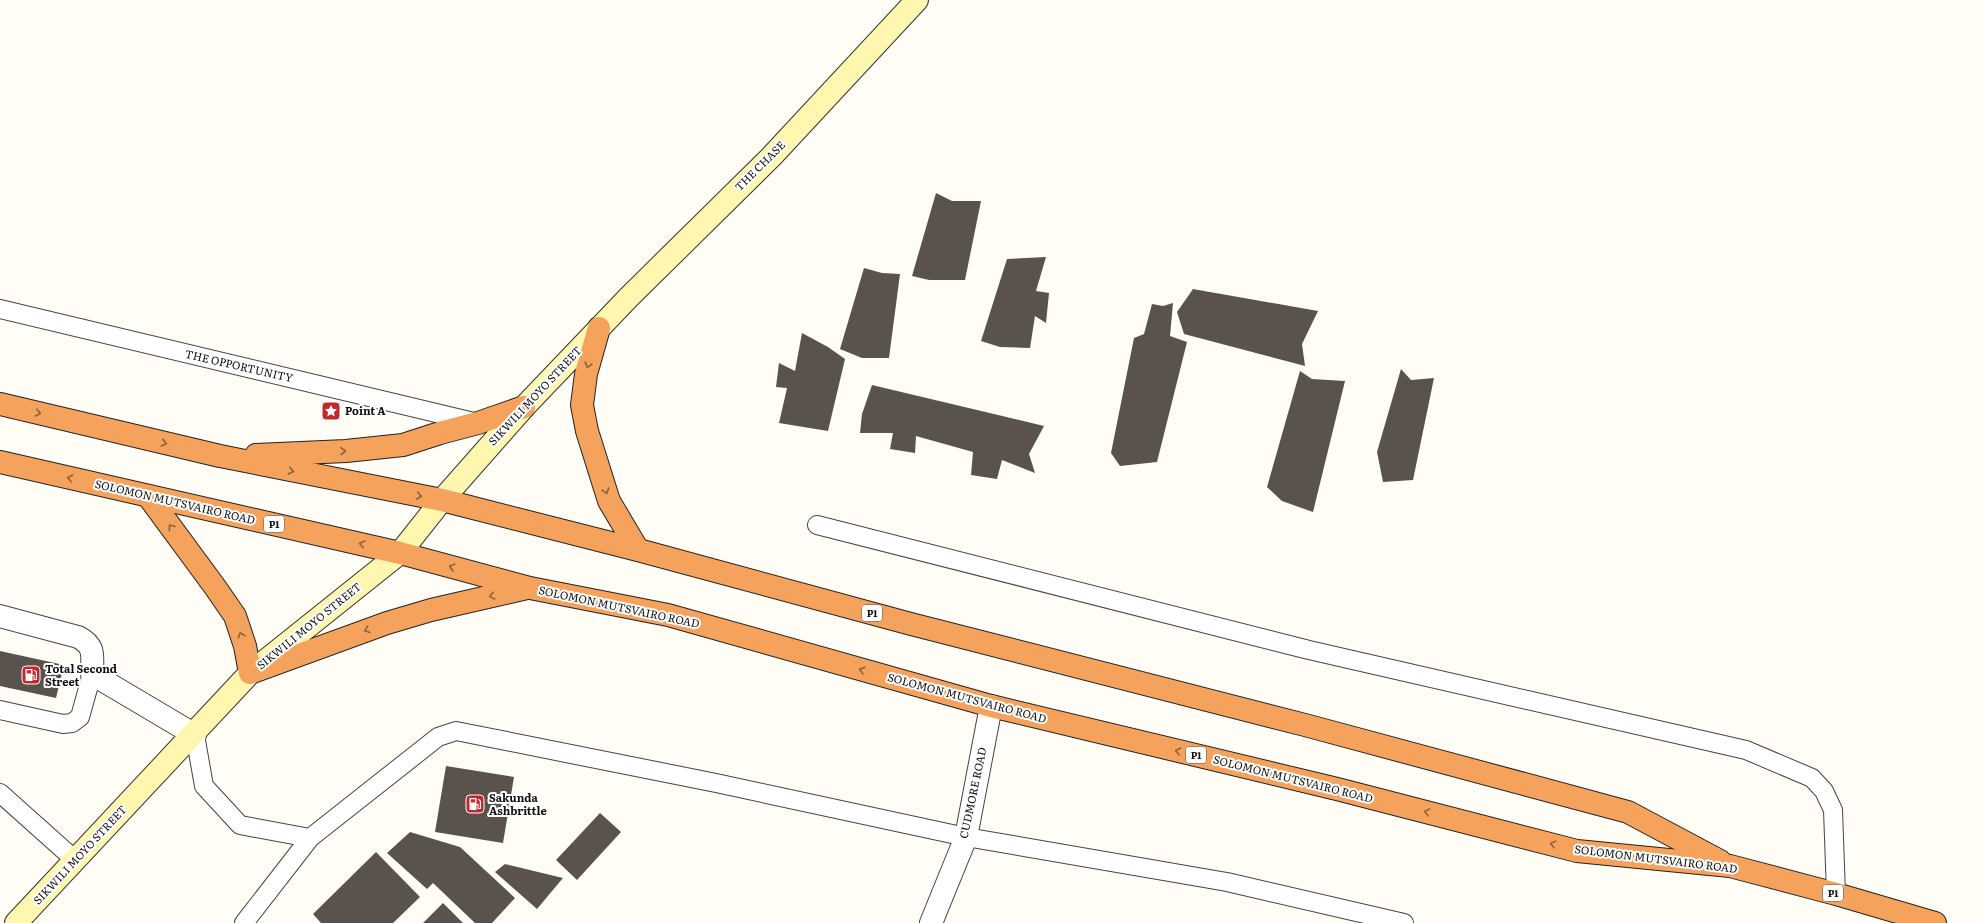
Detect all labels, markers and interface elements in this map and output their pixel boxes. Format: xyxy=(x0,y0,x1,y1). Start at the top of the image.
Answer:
street label: THE CHASE xyxy=(731,137,788,194)
street label: SIKWILI MOYO STREET xyxy=(484,342,585,448)
street label: THE OPPORTUNITY xyxy=(184,345,295,385)
one-way arrow xyxy=(584,362,593,369)
place icon: Point A xyxy=(320,400,342,422)
place label: Point A xyxy=(345,402,386,418)
one-way arrow xyxy=(35,408,41,416)
one-way arrow xyxy=(161,438,168,447)
one-way arrow xyxy=(340,446,346,455)
one-way arrow xyxy=(288,466,294,474)
one-way arrow xyxy=(66,474,73,482)
street label: SOLOMON MUTSVAIRO ROAD xyxy=(93,475,257,527)
one-way arrow xyxy=(601,488,610,495)
one-way arrow xyxy=(416,491,422,499)
road number: P1 xyxy=(264,516,284,532)
one-way arrow xyxy=(169,524,176,531)
one-way arrow xyxy=(359,541,365,549)
one-way arrow xyxy=(449,563,455,571)
street label: SIKWILI MOYO STREET xyxy=(253,578,364,672)
street label: SOLOMON MUTSVAIRO ROAD xyxy=(537,581,701,631)
one-way arrow xyxy=(489,592,495,600)
road number: P1 xyxy=(862,605,882,621)
one-way arrow xyxy=(363,626,370,634)
one-way arrow xyxy=(237,632,246,639)
place label: Total Second Street xyxy=(45,660,117,689)
fuel station icon: Total Second Street xyxy=(20,664,42,686)
one-way arrow xyxy=(859,666,866,675)
street label: SOLOMON MUTSVAIRO ROAD xyxy=(886,668,1049,726)
street label: CUDMORE ROAD xyxy=(955,746,990,840)
one-way arrow xyxy=(1175,747,1182,756)
road number: P1 xyxy=(1186,747,1206,763)
street label: SOLOMON MUTSVAIRO ROAD xyxy=(1212,750,1375,806)
place label: Sakunda Ashbrittle xyxy=(489,789,547,818)
fuel station icon: Sakunda Ashbrittle xyxy=(464,793,486,815)
street label: SIKWILI MOYO STREET xyxy=(29,801,130,907)
one-way arrow xyxy=(1423,808,1430,817)
one-way arrow xyxy=(1549,840,1556,849)
street label: SOLOMON MUTSVAIRO ROAD xyxy=(1574,840,1739,876)
road number: P1 xyxy=(1823,885,1843,901)

